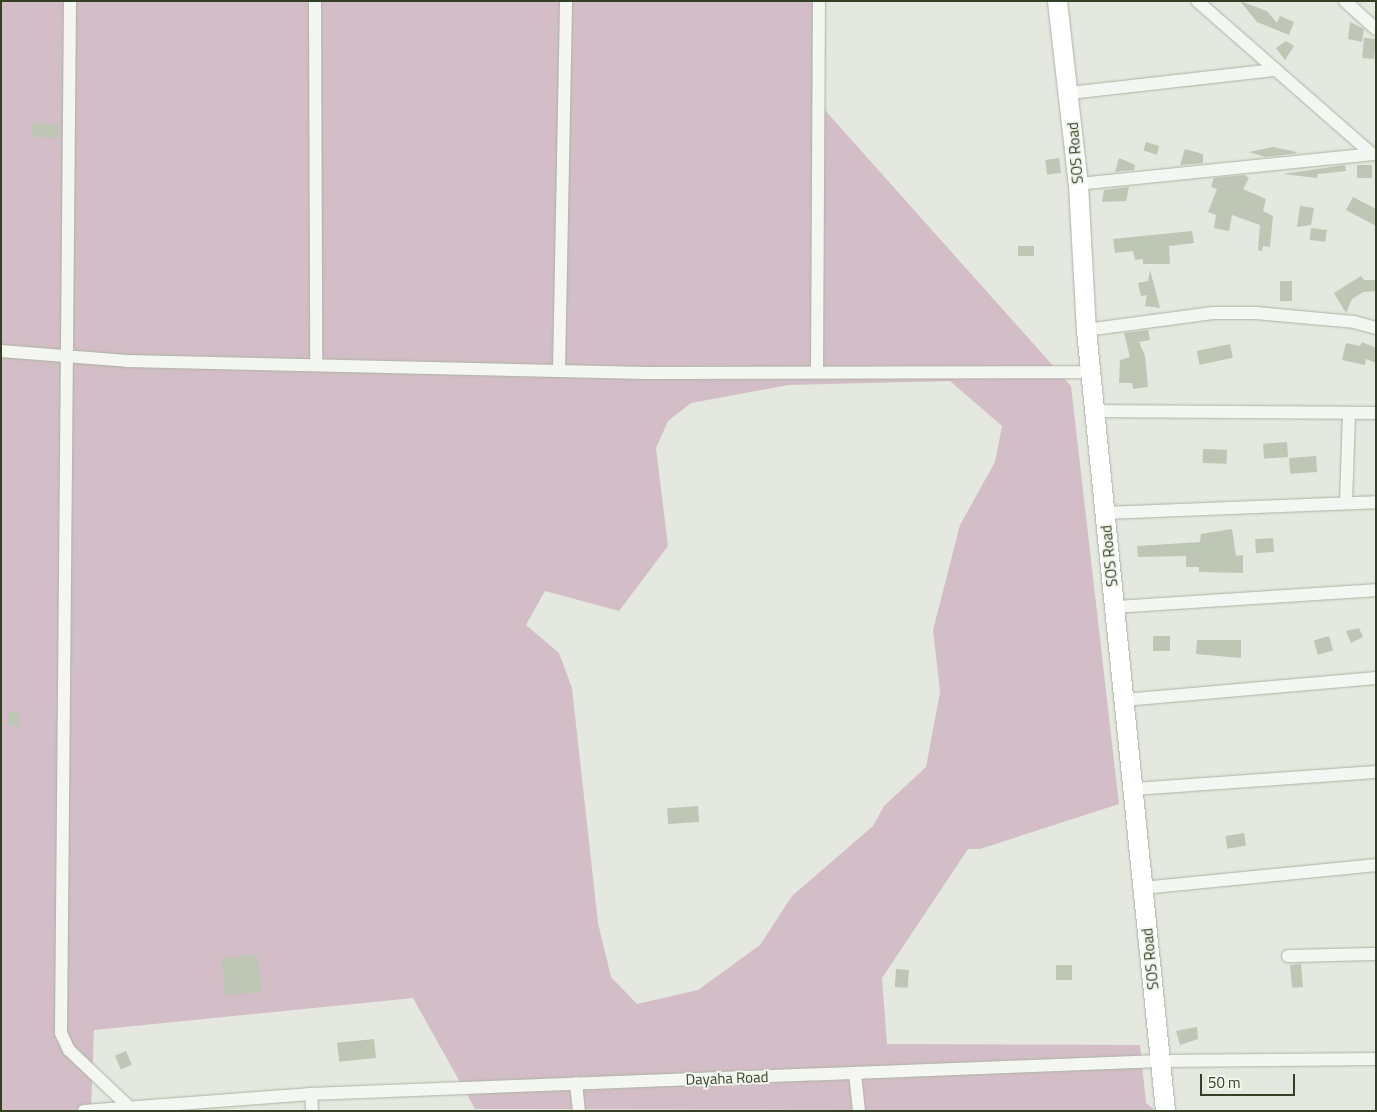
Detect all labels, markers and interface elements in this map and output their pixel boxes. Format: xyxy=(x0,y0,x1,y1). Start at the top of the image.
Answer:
street label: SOS Road xyxy=(1063,121,1087,185)
street label: SOS Road xyxy=(1097,524,1121,588)
street label: SOS Road xyxy=(1138,927,1162,991)
scale bar xyxy=(1202,1064,1297,1096)
street label: Dayaha Road xyxy=(685,1068,769,1088)
text: 50 m xyxy=(1208,1071,1241,1094)

